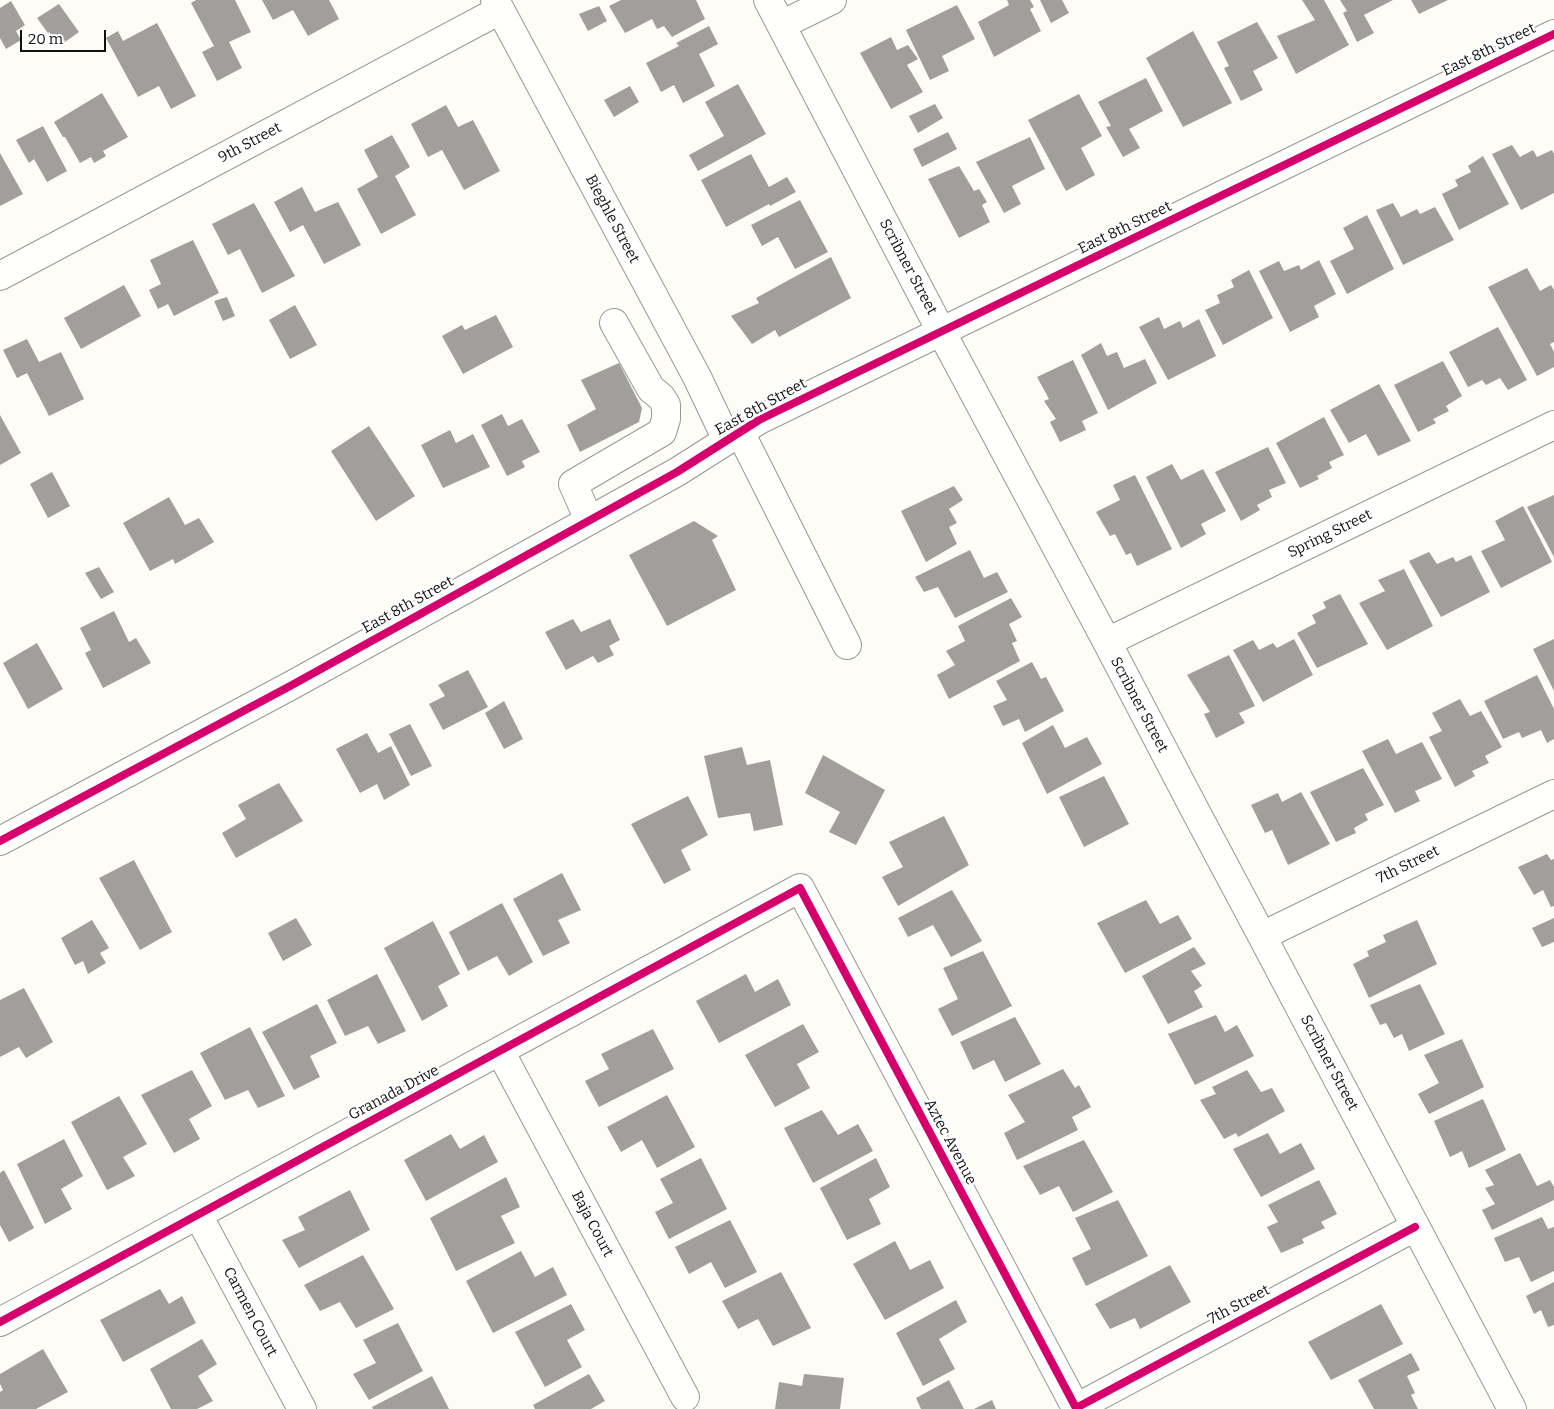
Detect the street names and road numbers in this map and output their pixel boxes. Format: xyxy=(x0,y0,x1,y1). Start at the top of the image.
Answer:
street label: East 8th Street xyxy=(1439,20,1539,80)
street label: 9th Street xyxy=(215,119,285,167)
street label: Bieghle Street xyxy=(581,172,643,266)
street label: East 8th Street xyxy=(1075,198,1175,258)
street label: Scribner Street xyxy=(875,216,941,318)
street label: East 8th Street xyxy=(712,374,810,440)
street label: Spring Street xyxy=(1285,506,1375,562)
street label: East 8th Street xyxy=(359,572,457,638)
street label: Scribner Street xyxy=(1106,654,1172,756)
street label: 7th Street xyxy=(1374,842,1442,888)
street label: Scribner Street xyxy=(1296,1012,1362,1114)
street label: Granada Drive xyxy=(346,1062,442,1124)
street label: Aztec Avenue xyxy=(920,1096,980,1188)
street label: Baja Court xyxy=(567,1188,617,1260)
street label: Carmen Court xyxy=(219,1264,281,1360)
street label: 7th Street xyxy=(1205,1281,1273,1329)

